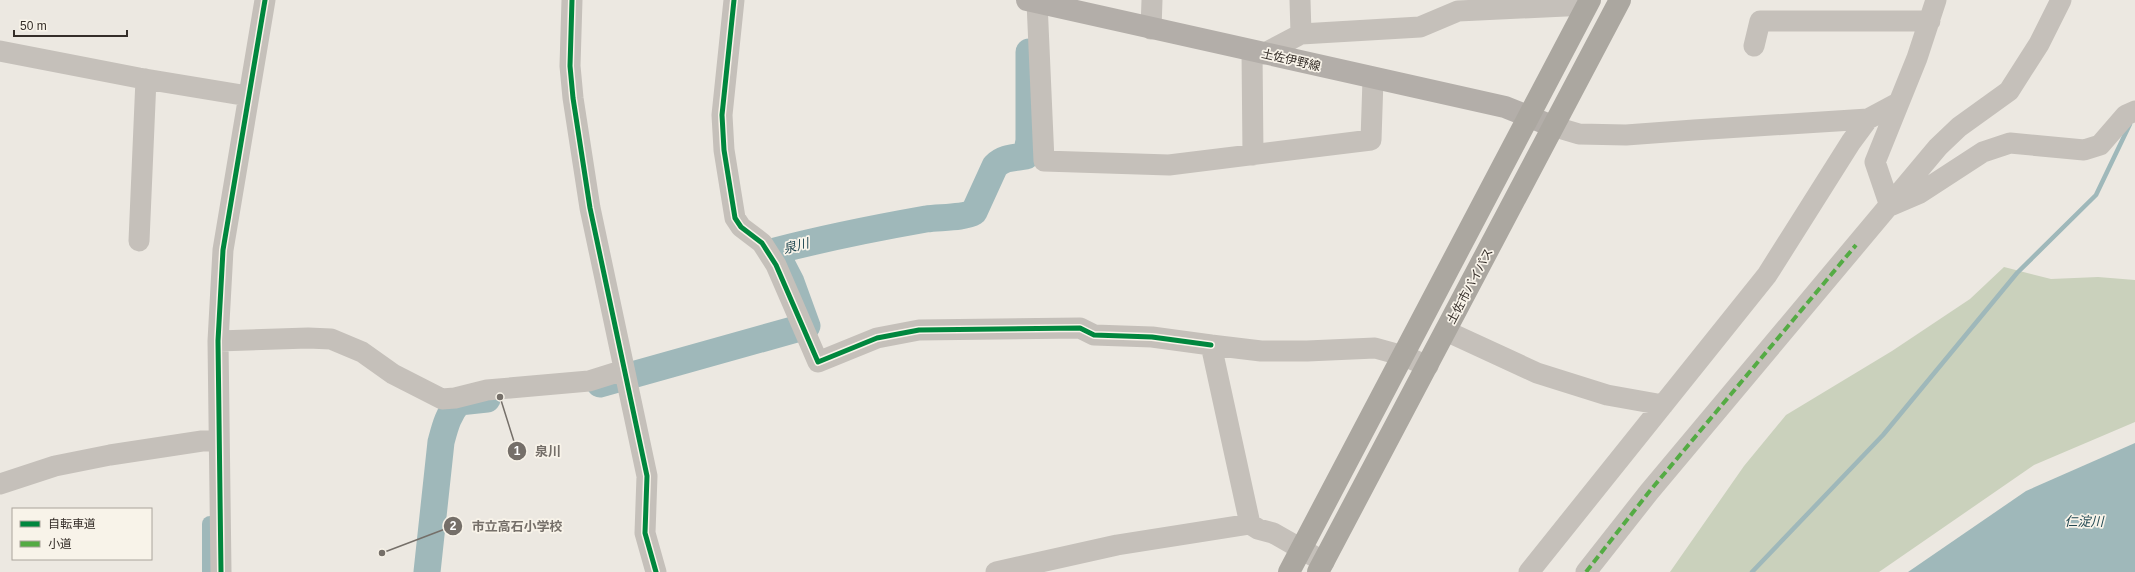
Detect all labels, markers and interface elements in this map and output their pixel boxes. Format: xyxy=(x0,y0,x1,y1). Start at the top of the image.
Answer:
scale bar xyxy=(14,12,127,38)
text: 50 m xyxy=(20,19,47,33)
street label: 土佐伊野線 xyxy=(1260,46,1322,74)
water label: 泉川 xyxy=(782,235,812,256)
street label: 土佐市バイパス xyxy=(1444,246,1496,326)
callout: 泉川 xyxy=(507,439,569,464)
text: 1 xyxy=(514,444,521,458)
text: 泉川 xyxy=(535,444,561,459)
legend xyxy=(12,508,152,560)
callout: 市立高石小学校 xyxy=(443,514,570,539)
water label: 仁淀川 xyxy=(2064,514,2105,529)
text: 自転車道 xyxy=(48,517,96,531)
text: 2 xyxy=(450,519,457,533)
text: 市立高石小学校 xyxy=(471,519,563,534)
text: 小道 xyxy=(48,537,72,551)

